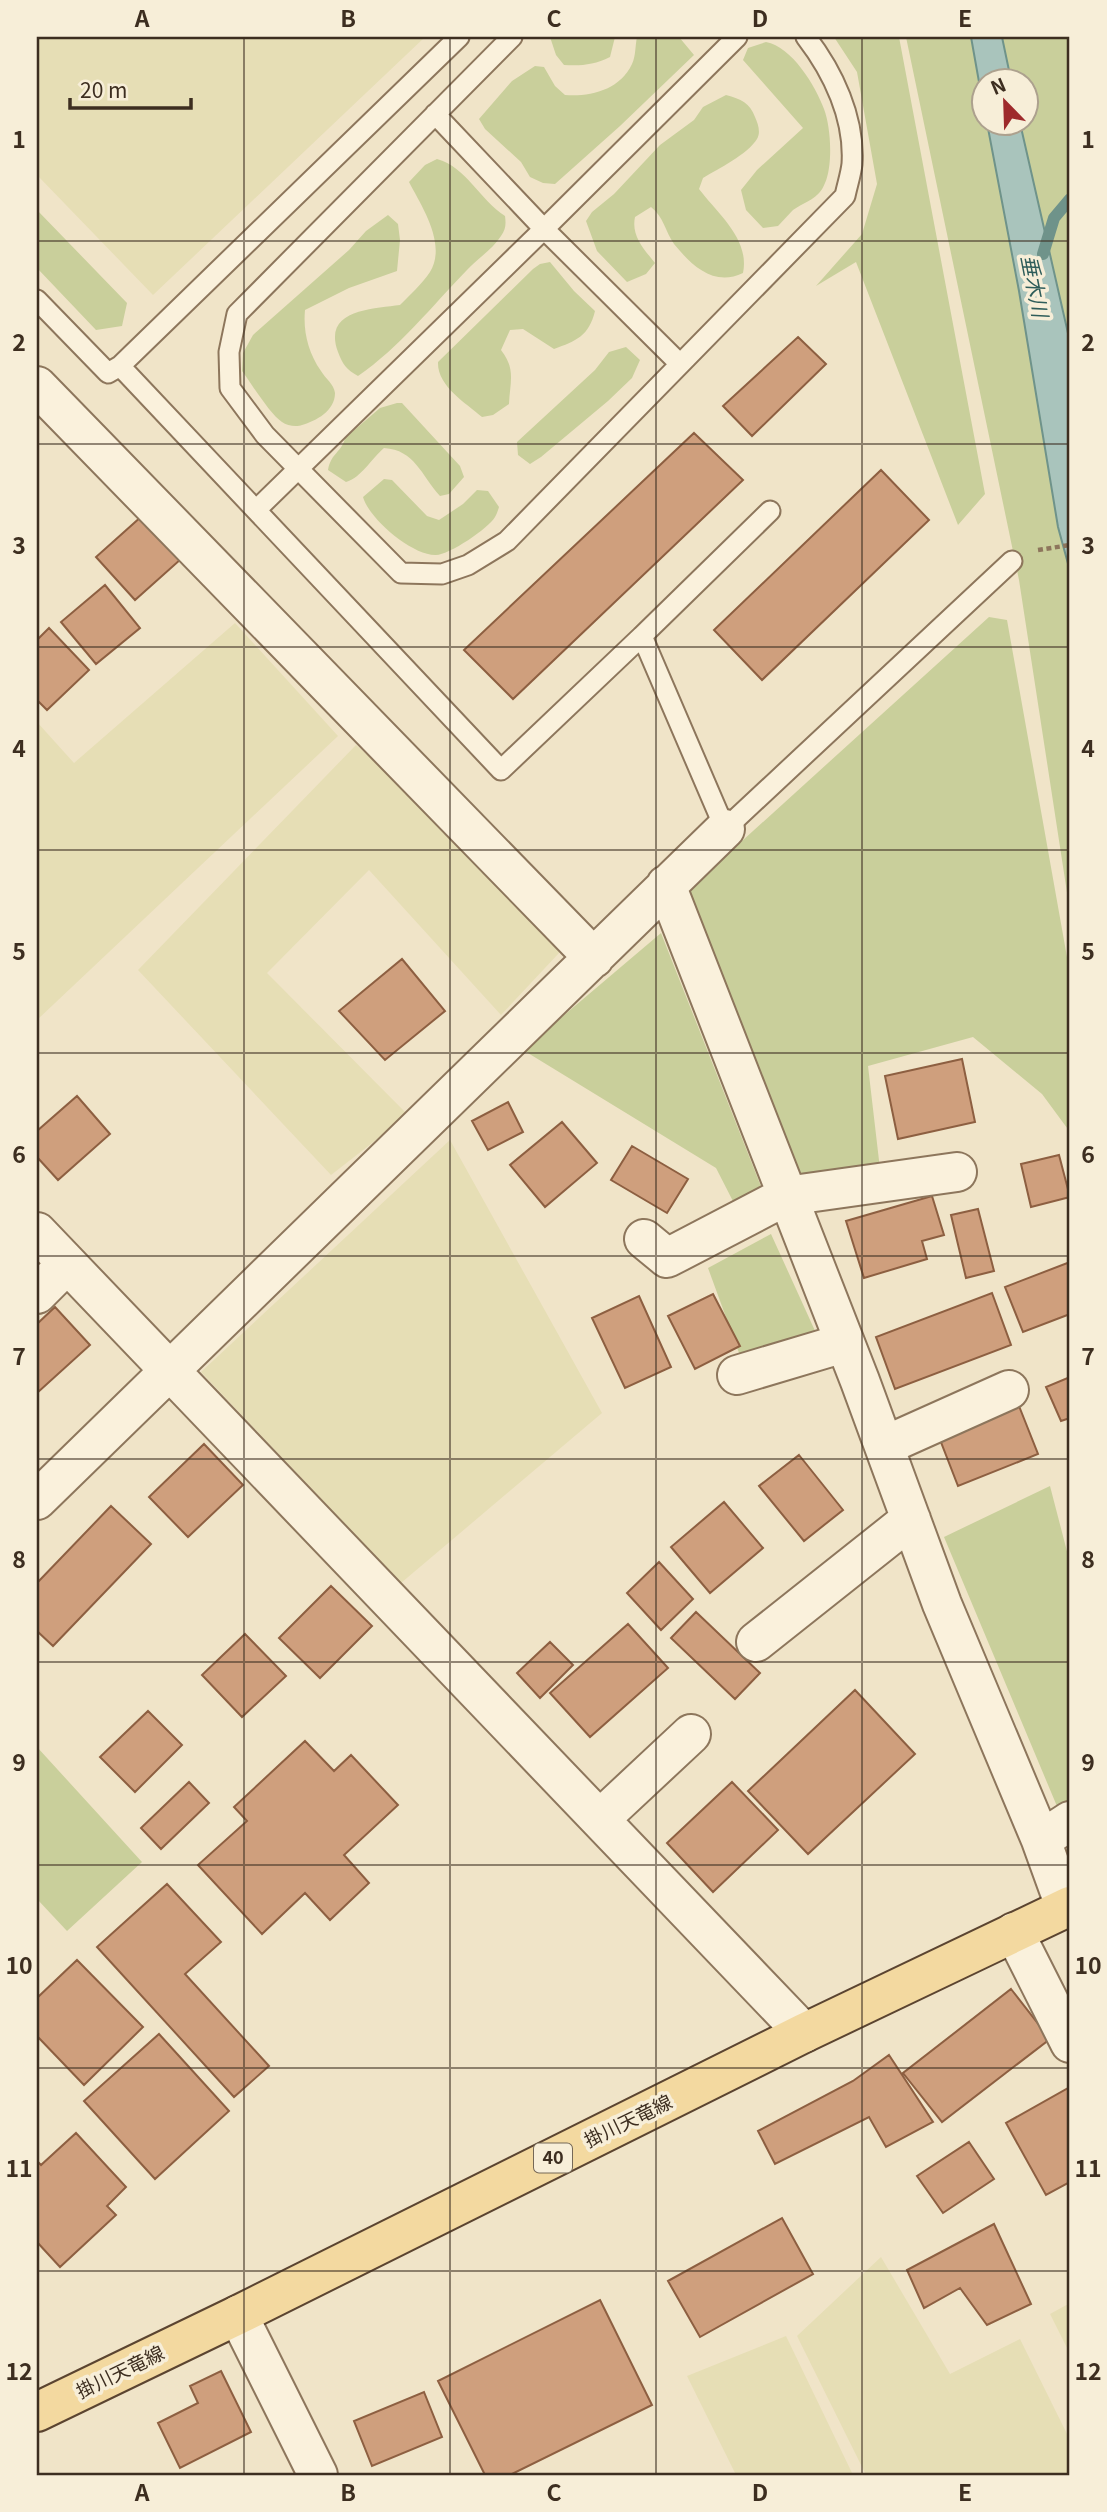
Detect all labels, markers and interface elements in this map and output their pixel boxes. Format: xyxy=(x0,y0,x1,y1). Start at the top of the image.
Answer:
text: A xyxy=(134,0,150,34)
text: B xyxy=(340,0,356,34)
text: C xyxy=(546,0,562,34)
text: D xyxy=(752,0,768,34)
text: E xyxy=(958,0,972,34)
scale bar xyxy=(70,66,191,110)
north arrow xyxy=(970,66,1040,136)
text: N xyxy=(986,70,1010,100)
text: 20 m xyxy=(80,74,127,104)
text: 1 xyxy=(12,121,26,155)
text: 1 xyxy=(1081,121,1095,155)
water label: 垂木川 xyxy=(1015,252,1057,321)
text: 2 xyxy=(12,324,26,358)
text: 2 xyxy=(1081,324,1095,358)
text: 3 xyxy=(12,527,26,561)
text: 3 xyxy=(1081,527,1095,561)
text: 4 xyxy=(12,730,26,764)
text: 4 xyxy=(1081,730,1095,764)
text: 5 xyxy=(12,933,26,967)
text: 5 xyxy=(1081,933,1095,967)
text: 6 xyxy=(12,1136,26,1170)
text: 6 xyxy=(1081,1136,1095,1170)
text: 7 xyxy=(12,1338,26,1372)
text: 7 xyxy=(1081,1338,1095,1372)
text: 8 xyxy=(12,1541,26,1575)
text: 8 xyxy=(1081,1541,1095,1575)
text: 9 xyxy=(12,1744,26,1778)
text: 9 xyxy=(1081,1744,1095,1778)
text: 10 xyxy=(5,1947,33,1981)
text: 10 xyxy=(1074,1947,1102,1981)
street label: 掛川天竜線 xyxy=(579,2087,676,2153)
road number: 40 xyxy=(534,2144,572,2172)
text: 11 xyxy=(5,2150,33,2184)
text: 11 xyxy=(1074,2150,1102,2184)
street label: 掛川天竜線 xyxy=(71,2338,168,2404)
text: 12 xyxy=(5,2353,33,2387)
text: 12 xyxy=(1074,2353,1102,2387)
text: A xyxy=(134,2474,150,2508)
text: B xyxy=(340,2474,356,2508)
text: C xyxy=(546,2474,562,2508)
text: D xyxy=(752,2474,768,2508)
text: E xyxy=(958,2474,972,2508)

